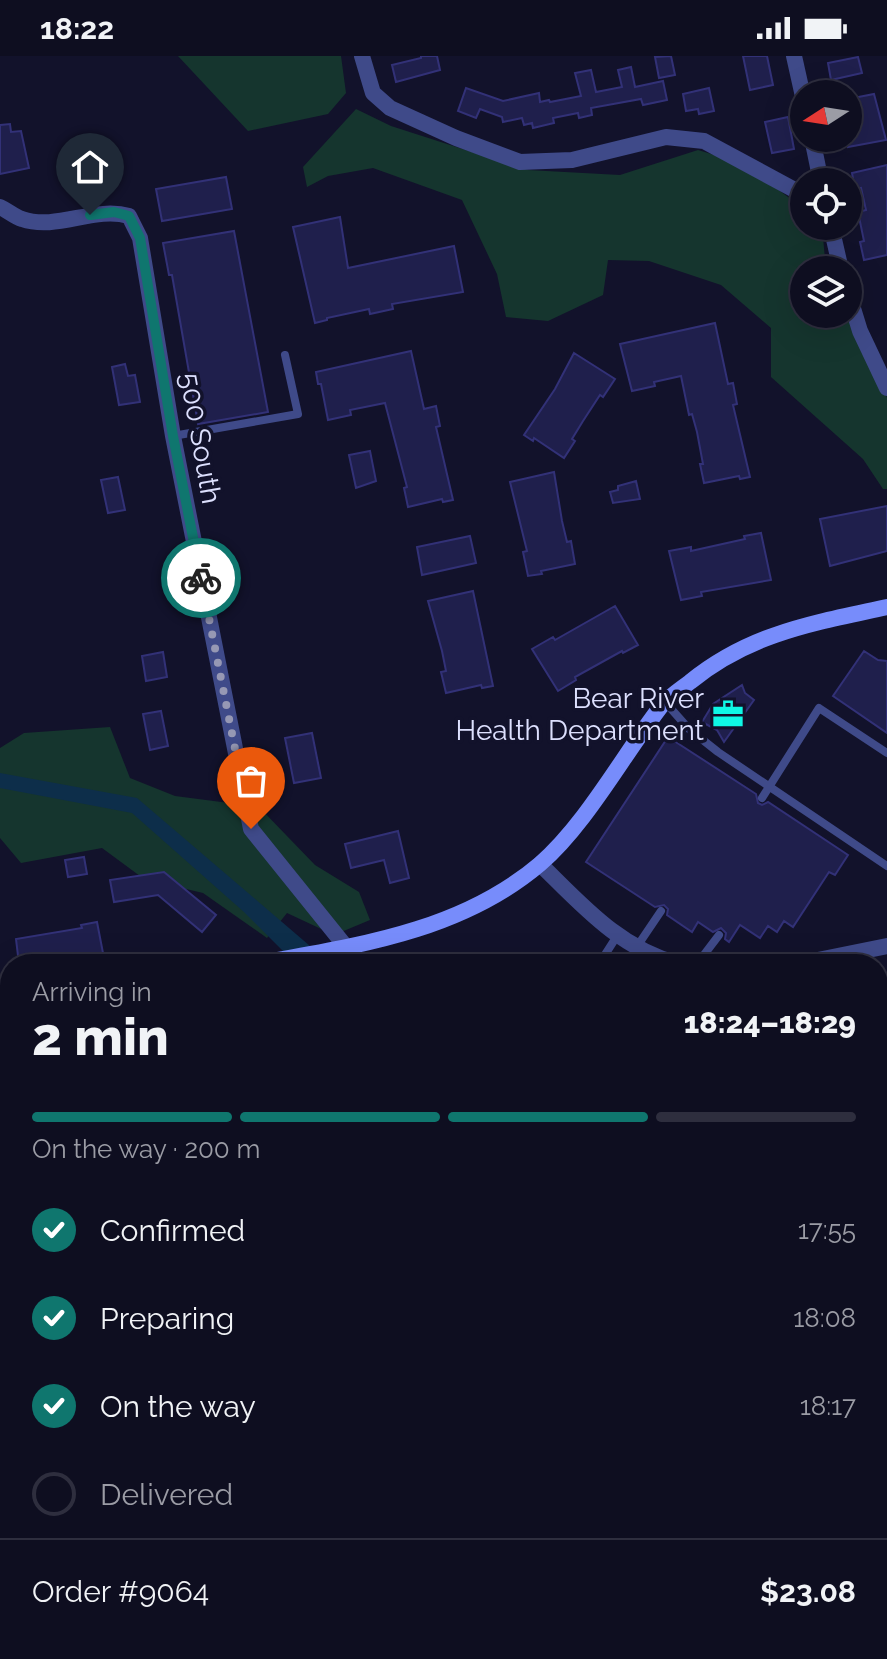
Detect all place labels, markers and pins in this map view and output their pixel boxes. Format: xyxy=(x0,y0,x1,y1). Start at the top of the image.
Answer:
pin xyxy=(56,133,124,215)
place label: Bear River Health Department xyxy=(455,682,705,747)
office icon: Bear River Health Department xyxy=(711,697,745,731)
pin xyxy=(217,747,285,829)

